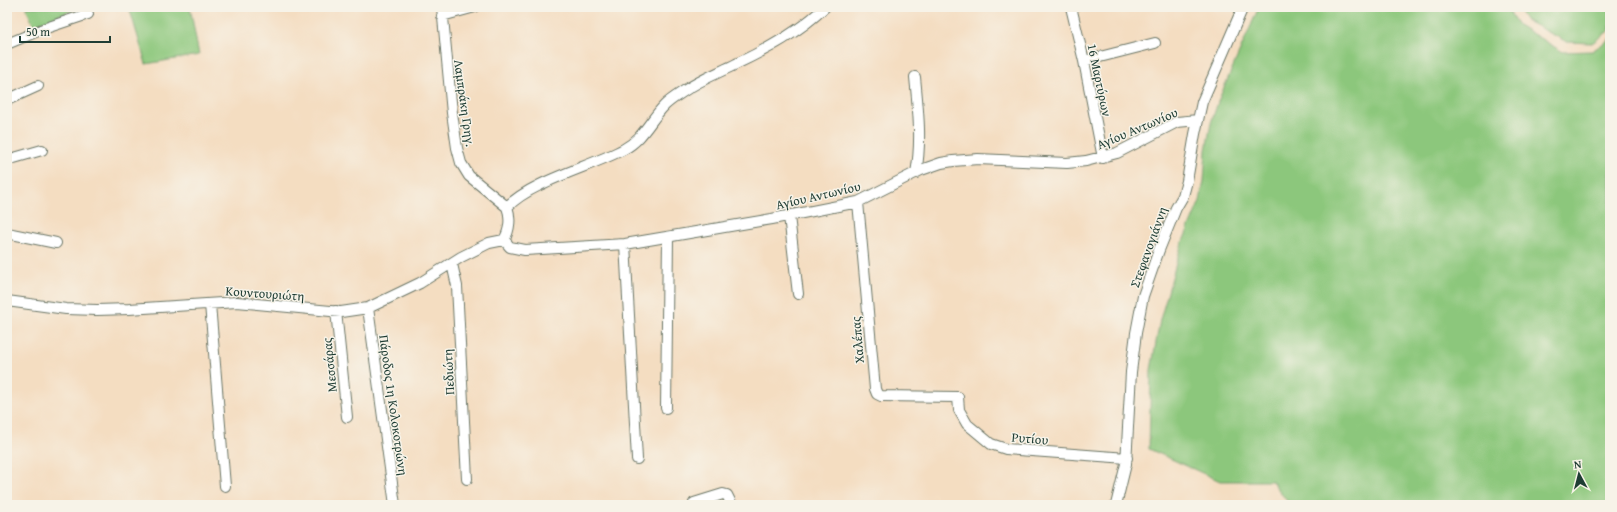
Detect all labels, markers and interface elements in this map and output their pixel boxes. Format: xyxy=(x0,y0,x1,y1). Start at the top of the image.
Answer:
scale bar xyxy=(20,18,110,44)
text: 50 m xyxy=(26,23,50,40)
street label: 16 Μαρτύρων xyxy=(1083,42,1117,119)
street label: Λαμπράκη Γρηγ. xyxy=(449,58,480,148)
street label: Αγίου Αντωνίου xyxy=(1094,103,1181,154)
street label: Αγίου Αντωνίου xyxy=(774,176,863,214)
street label: Στεφανογιάννη xyxy=(1125,204,1172,290)
street label: Κουντουριώτη xyxy=(225,281,305,306)
street label: Χαλέπας xyxy=(846,315,869,364)
street label: Πάροδος 1η Κολοκοτρώνη xyxy=(374,334,413,477)
street label: Μεσσάρας xyxy=(317,336,342,393)
street label: Πεδιώτη xyxy=(438,348,459,396)
street label: Ρυτίου xyxy=(1011,427,1049,450)
north arrow xyxy=(1559,454,1599,494)
text: N xyxy=(1573,456,1583,472)

